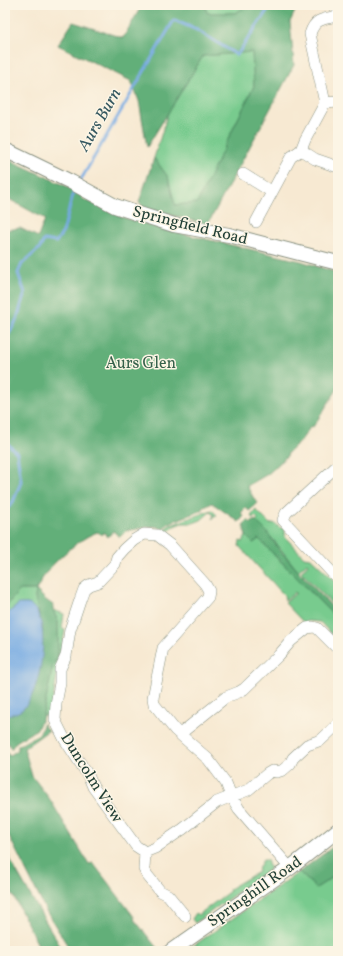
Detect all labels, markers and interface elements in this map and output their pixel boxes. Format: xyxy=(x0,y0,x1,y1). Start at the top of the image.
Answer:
water label: Aurs Burn xyxy=(72,84,127,157)
street label: Springfield Road xyxy=(130,201,250,251)
park label: Aurs Glen xyxy=(106,353,176,375)
street label: Duncolm View xyxy=(55,729,128,828)
street label: Springhill Road xyxy=(203,851,307,933)

